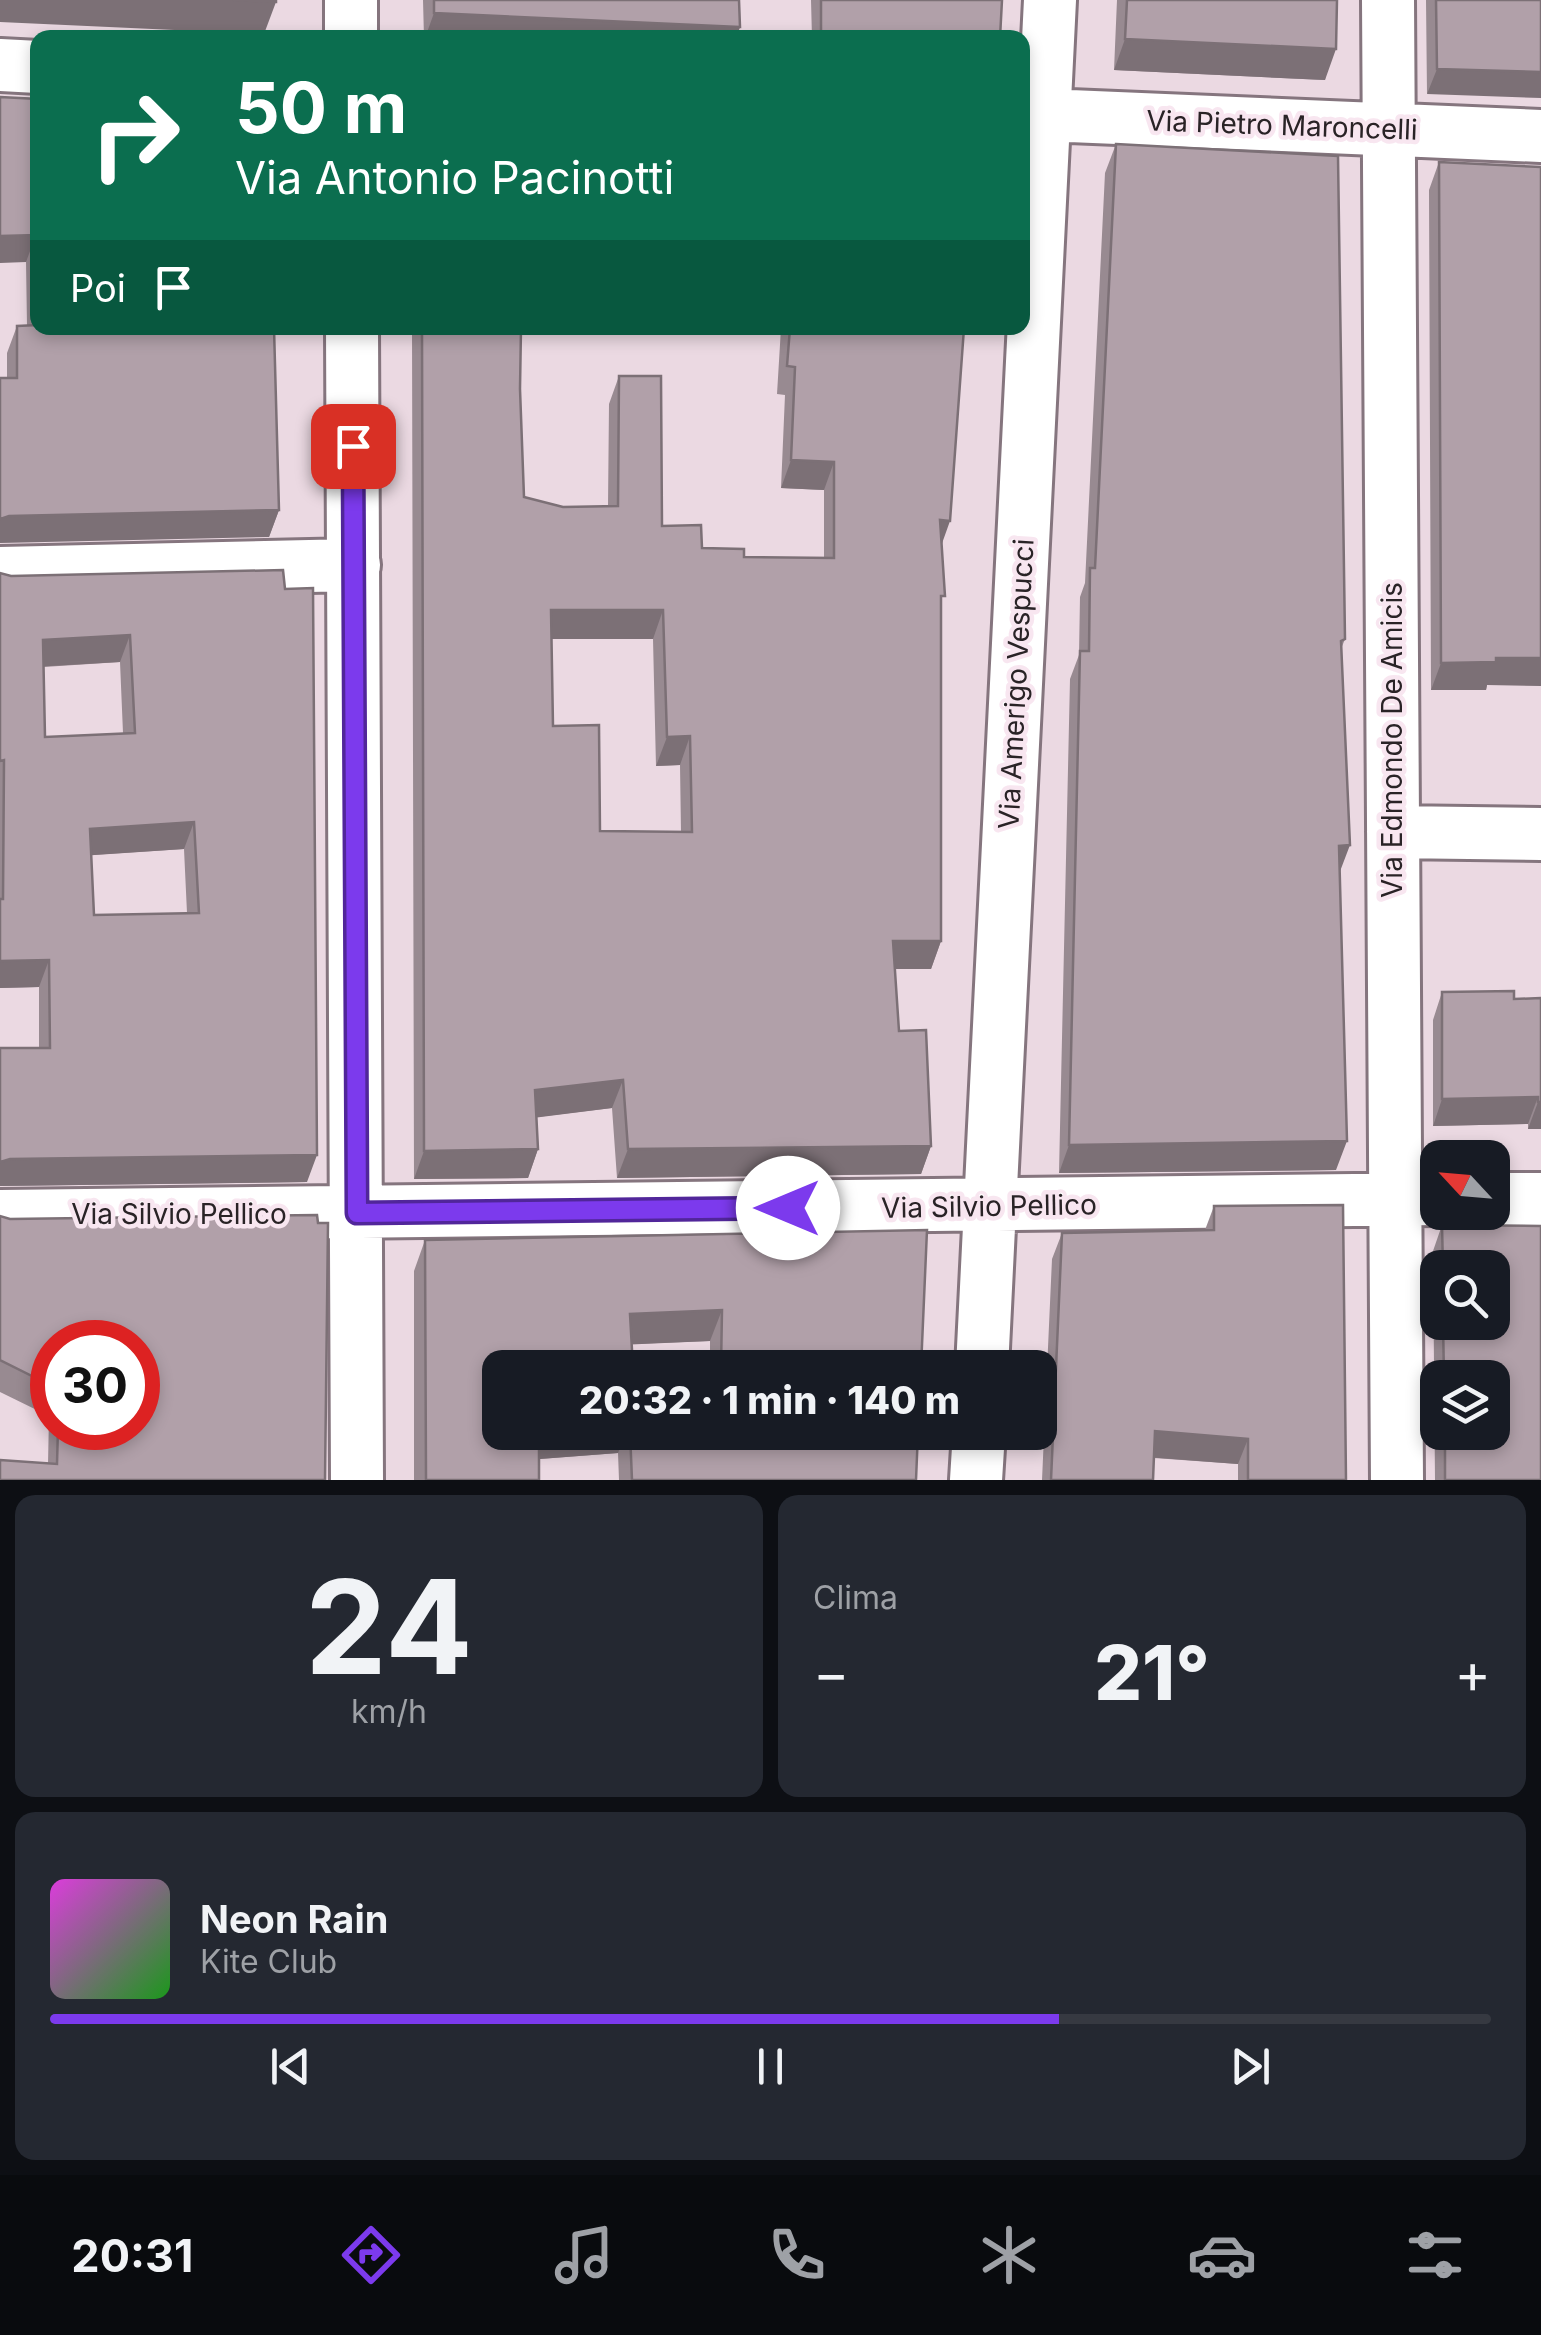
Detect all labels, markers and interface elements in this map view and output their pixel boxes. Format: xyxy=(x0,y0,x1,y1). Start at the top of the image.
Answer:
text: 50 m xyxy=(235,65,407,150)
icon: right xyxy=(70,70,200,200)
street label: Via Pietro Maroncelli xyxy=(1146,103,1418,147)
text: Via Antonio Pacinotti xyxy=(235,150,674,205)
icon: arrive xyxy=(146,260,201,315)
text: Poi xyxy=(70,265,126,311)
pin xyxy=(311,404,396,489)
icon: arrive xyxy=(326,419,381,474)
street label: Via Amerigo Vespucci xyxy=(991,538,1041,830)
street label: Via Edmondo De Amicis xyxy=(1375,582,1409,898)
north arrow xyxy=(1420,1140,1510,1230)
map controls xyxy=(1420,1140,1510,1450)
position arrow xyxy=(736,1156,840,1260)
street label: Via Silvio Pellico xyxy=(881,1187,1097,1225)
street label: Via Silvio Pellico xyxy=(71,1197,287,1231)
button: search xyxy=(1420,1250,1510,1340)
speed limit sign: 30 xyxy=(30,1320,160,1450)
button: layers xyxy=(1420,1360,1510,1450)
text: 20:32 · 1 min · 140 m xyxy=(579,1377,960,1423)
text: 24 xyxy=(305,1548,473,1705)
text: Clima xyxy=(813,1578,898,1617)
text: 21° xyxy=(1094,1627,1210,1718)
text: − xyxy=(813,1640,849,1706)
text: + xyxy=(1455,1640,1491,1706)
text: km/h xyxy=(351,1692,427,1731)
text: Neon Rain xyxy=(200,1896,388,1942)
text: Kite Club xyxy=(200,1942,337,1981)
icon: previous xyxy=(263,2039,318,2094)
icon: pause xyxy=(743,2039,798,2094)
icon: next xyxy=(1223,2039,1278,2094)
icon: directions xyxy=(336,2220,406,2290)
icon: music xyxy=(549,2220,619,2290)
icon: phone xyxy=(762,2220,832,2290)
icon: climate xyxy=(974,2220,1044,2290)
icon: car xyxy=(1187,2220,1257,2290)
icon: filters xyxy=(1400,2220,1470,2290)
text: 20:31 xyxy=(71,2228,194,2283)

